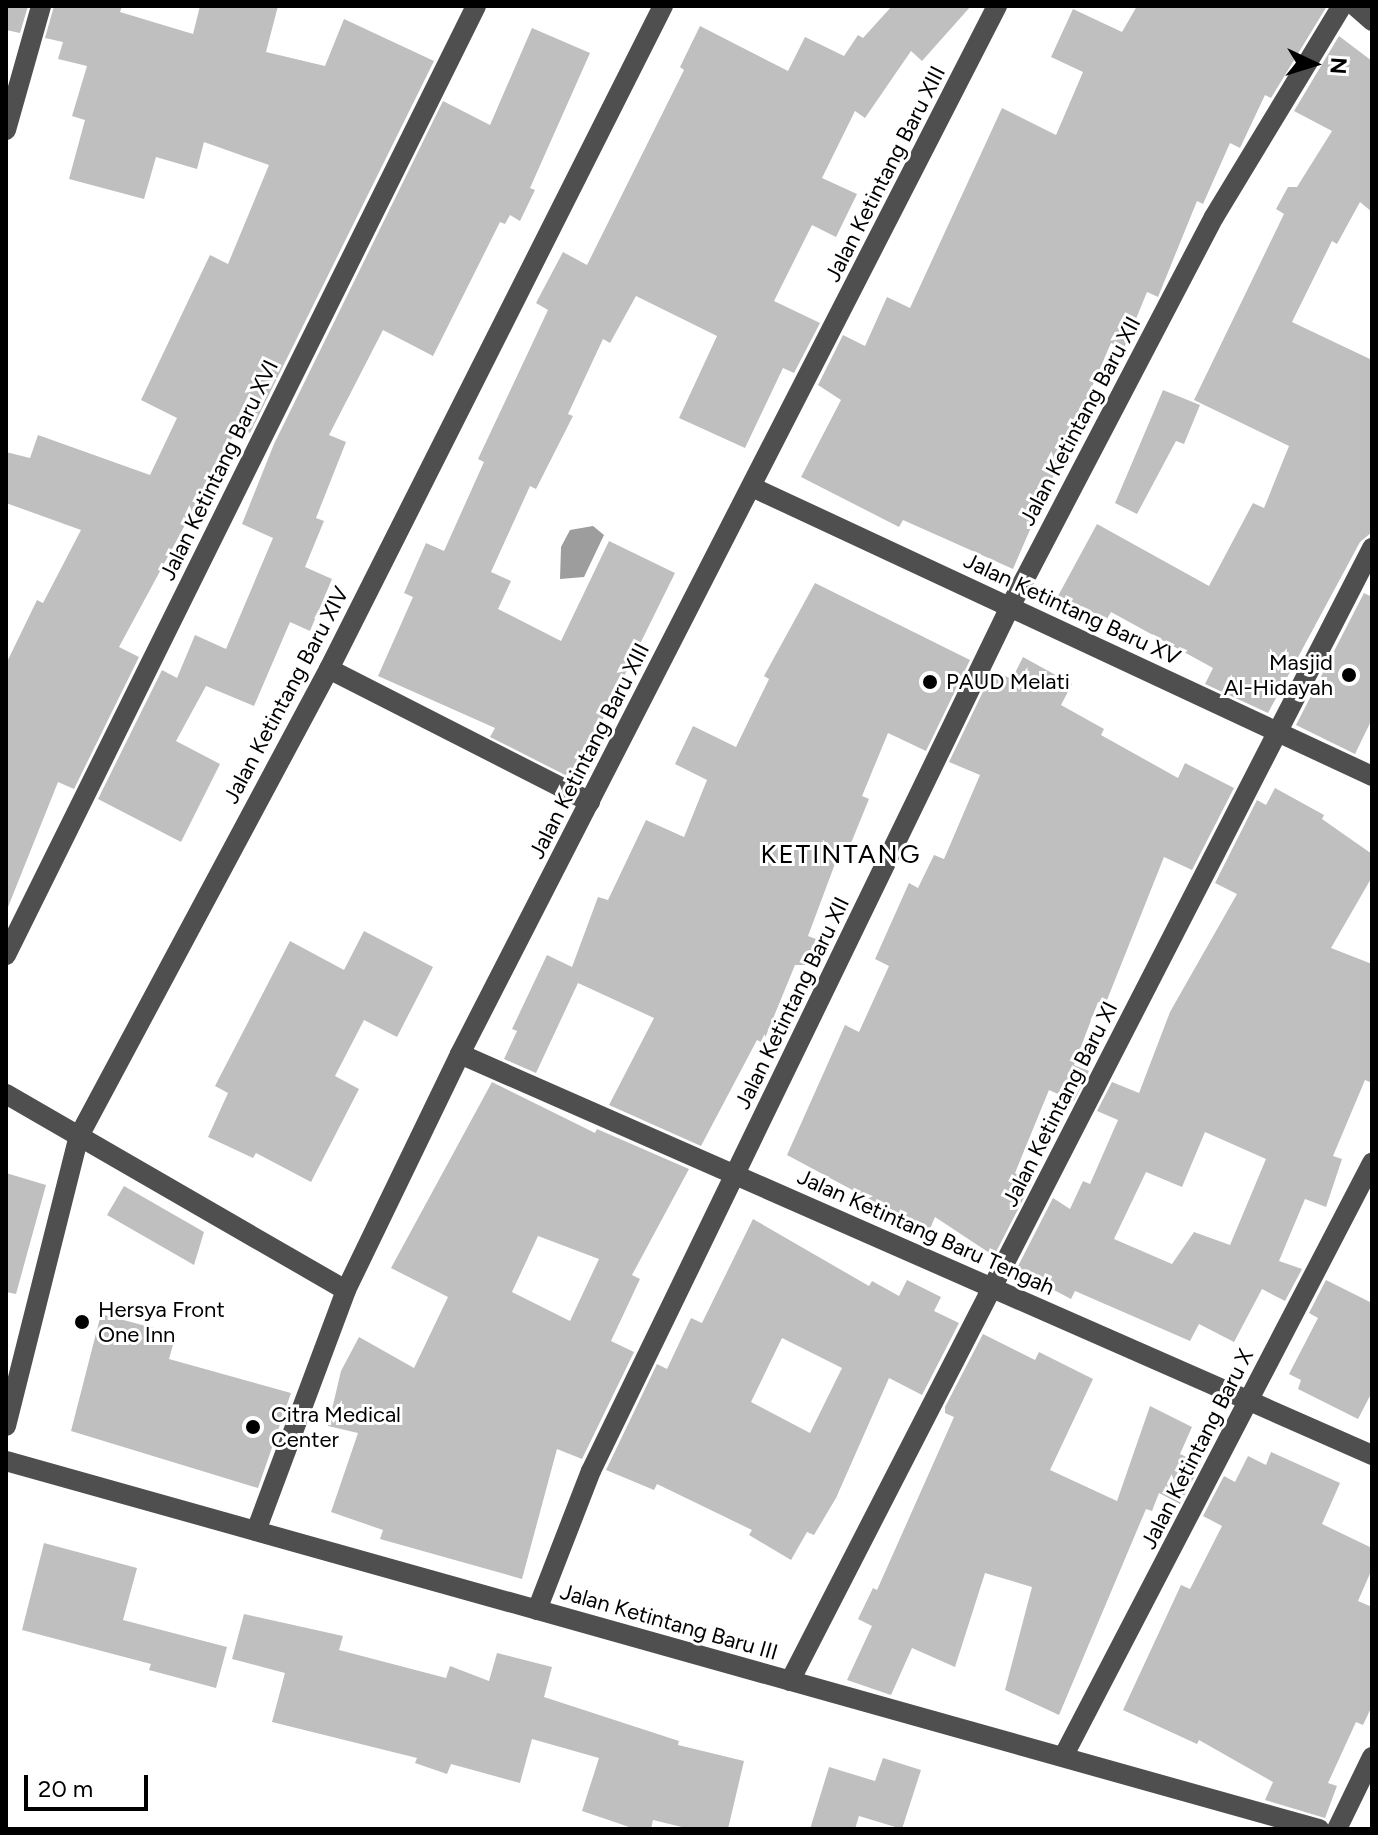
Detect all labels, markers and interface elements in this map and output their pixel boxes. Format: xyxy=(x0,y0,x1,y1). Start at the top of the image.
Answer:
north arrow xyxy=(1274,24,1354,104)
text: N xyxy=(1324,56,1353,75)
street label: Jalan Ketintang Baru XIII xyxy=(819,62,951,286)
street label: Jalan Ketintang Baru XII xyxy=(1014,312,1146,530)
street label: Jalan Ketintang Baru XVI xyxy=(154,356,284,584)
street label: Jalan Ketintang Baru XV xyxy=(960,547,1184,671)
street label: Jalan Ketintang Baru XIV xyxy=(218,582,354,808)
street label: Jalan Ketintang Baru XIII xyxy=(523,639,655,863)
place label: Masjid Al-Hidayah xyxy=(1224,649,1333,700)
marker: Masjid Al-Hidayah xyxy=(1340,666,1358,684)
place label: PAUD Melati xyxy=(946,669,1070,695)
marker: PAUD Melati xyxy=(921,673,939,691)
district label: KETINTANG xyxy=(761,839,921,871)
street label: Jalan Ketintang Baru XII xyxy=(729,893,855,1113)
street label: Jalan Ketintang Baru XI xyxy=(997,997,1123,1211)
street label: Jalan Ketintang Baru Tengah xyxy=(793,1163,1059,1301)
place label: Hersya Front One Inn xyxy=(98,1296,225,1348)
marker: Hersya Front One Inn xyxy=(73,1313,91,1331)
street label: Jalan Ketintang Baru X xyxy=(1135,1345,1259,1553)
place label: Citra Medical Center xyxy=(271,1401,401,1452)
marker: Citra Medical Center xyxy=(242,1416,264,1438)
street label: Jalan Ketintang Baru III xyxy=(557,1578,781,1666)
scale bar xyxy=(28,1759,152,1809)
text: 20 m xyxy=(38,1774,93,1803)

